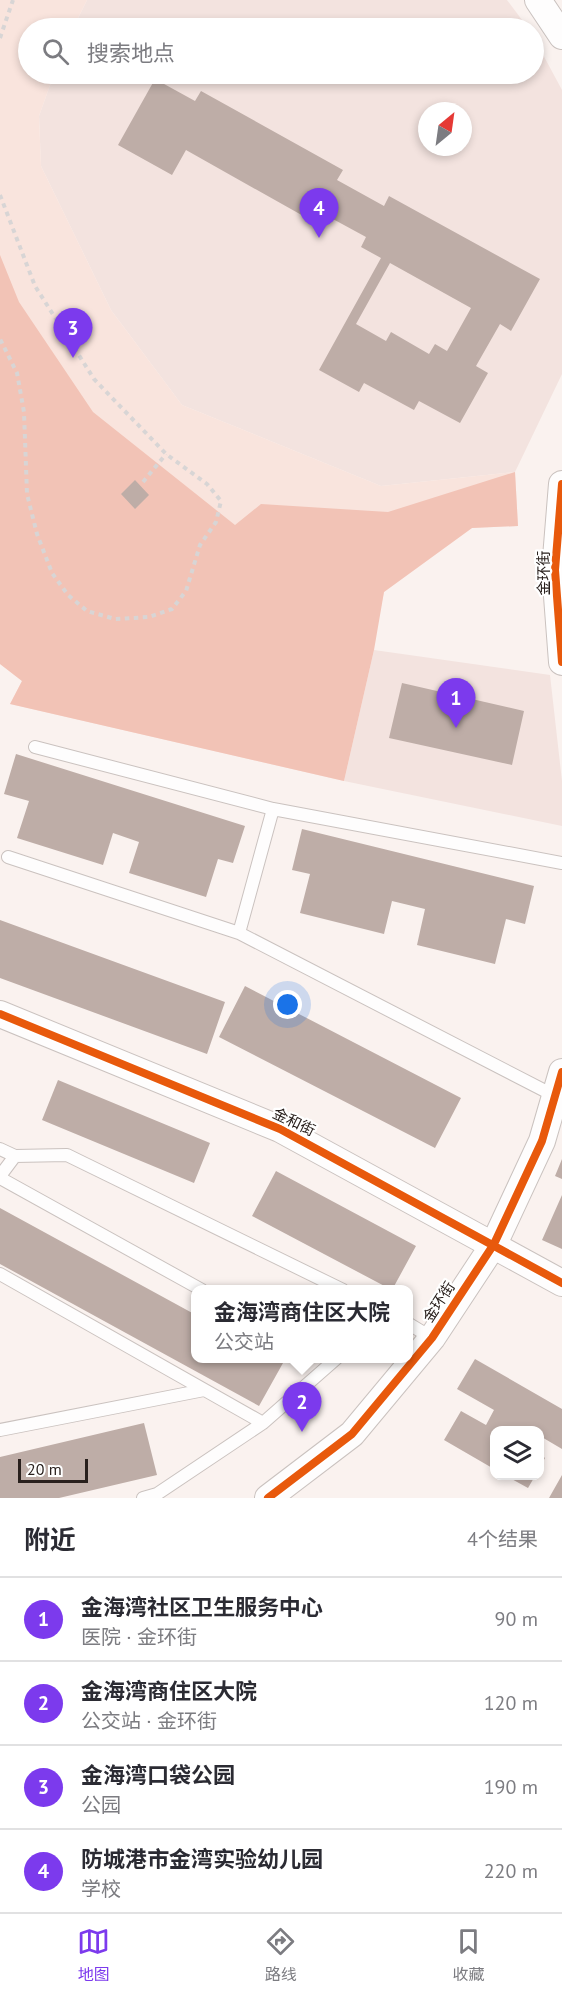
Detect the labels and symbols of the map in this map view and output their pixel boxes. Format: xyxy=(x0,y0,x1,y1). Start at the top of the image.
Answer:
north arrow xyxy=(418,102,472,156)
pin: 4 xyxy=(300,188,338,238)
pin: 3 xyxy=(54,308,92,358)
street label: 金环街 xyxy=(534,550,553,596)
pin: 1 xyxy=(436,678,476,728)
your location xyxy=(273,990,302,1019)
street label: 金和街 xyxy=(270,1103,319,1140)
street label: 金环街 xyxy=(418,1278,459,1326)
pin: 2 xyxy=(282,1382,322,1432)
scale bar xyxy=(18,1456,88,1484)

